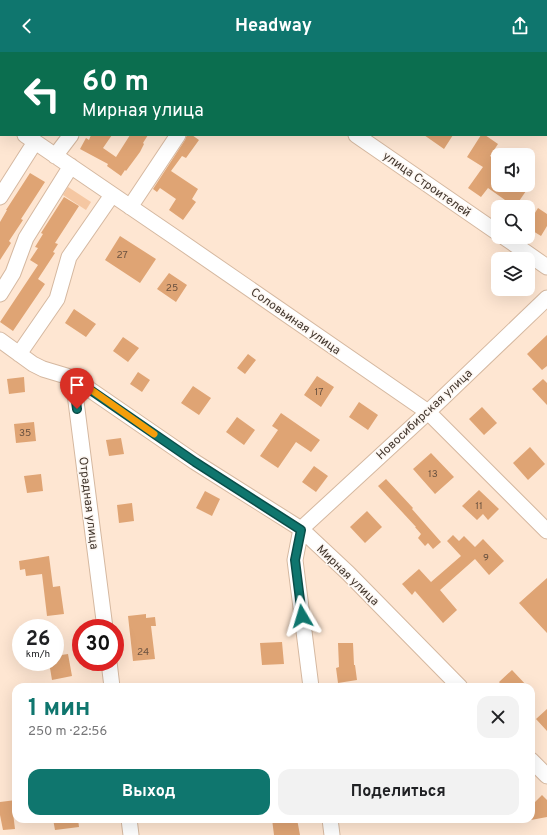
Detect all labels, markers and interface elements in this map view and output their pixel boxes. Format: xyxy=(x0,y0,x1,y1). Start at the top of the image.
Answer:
icon: back xyxy=(16,15,38,37)
text: Headway xyxy=(235,15,312,38)
icon: share xyxy=(509,15,531,37)
text: 60 m xyxy=(82,65,149,101)
icon: left xyxy=(16,68,68,120)
text: Мирная улица xyxy=(82,100,204,123)
street label: улица Строителей xyxy=(379,148,474,221)
map controls xyxy=(491,148,535,296)
button: sound xyxy=(491,148,535,192)
button: search xyxy=(491,200,535,244)
house number: 27 xyxy=(116,249,128,262)
button: layers xyxy=(491,252,535,296)
house number: 25 xyxy=(166,282,178,295)
street label: Соловьиная улица xyxy=(247,285,344,359)
street label: Новосибирская улица xyxy=(373,366,476,464)
pin xyxy=(60,368,94,409)
icon: arrive xyxy=(66,374,88,396)
house number: 17 xyxy=(315,386,323,399)
house number: 35 xyxy=(19,427,31,440)
street label: Отрадная улица xyxy=(74,456,102,550)
house number: 13 xyxy=(428,468,438,481)
house number: 11 xyxy=(475,500,483,513)
street label: Мирная улица xyxy=(313,542,382,610)
house number: 9 xyxy=(483,552,489,565)
position arrow xyxy=(281,595,323,637)
speed limit sign: 30 xyxy=(72,619,124,671)
text: 26 xyxy=(26,627,50,653)
house number: 24 xyxy=(137,646,149,659)
text: km/h xyxy=(26,648,50,661)
text: 1 мин xyxy=(28,694,90,724)
button: close xyxy=(477,696,519,738)
text: 250 m · 22:56 xyxy=(28,724,107,740)
button: Выход xyxy=(28,769,270,815)
button: Поделиться xyxy=(278,769,519,815)

